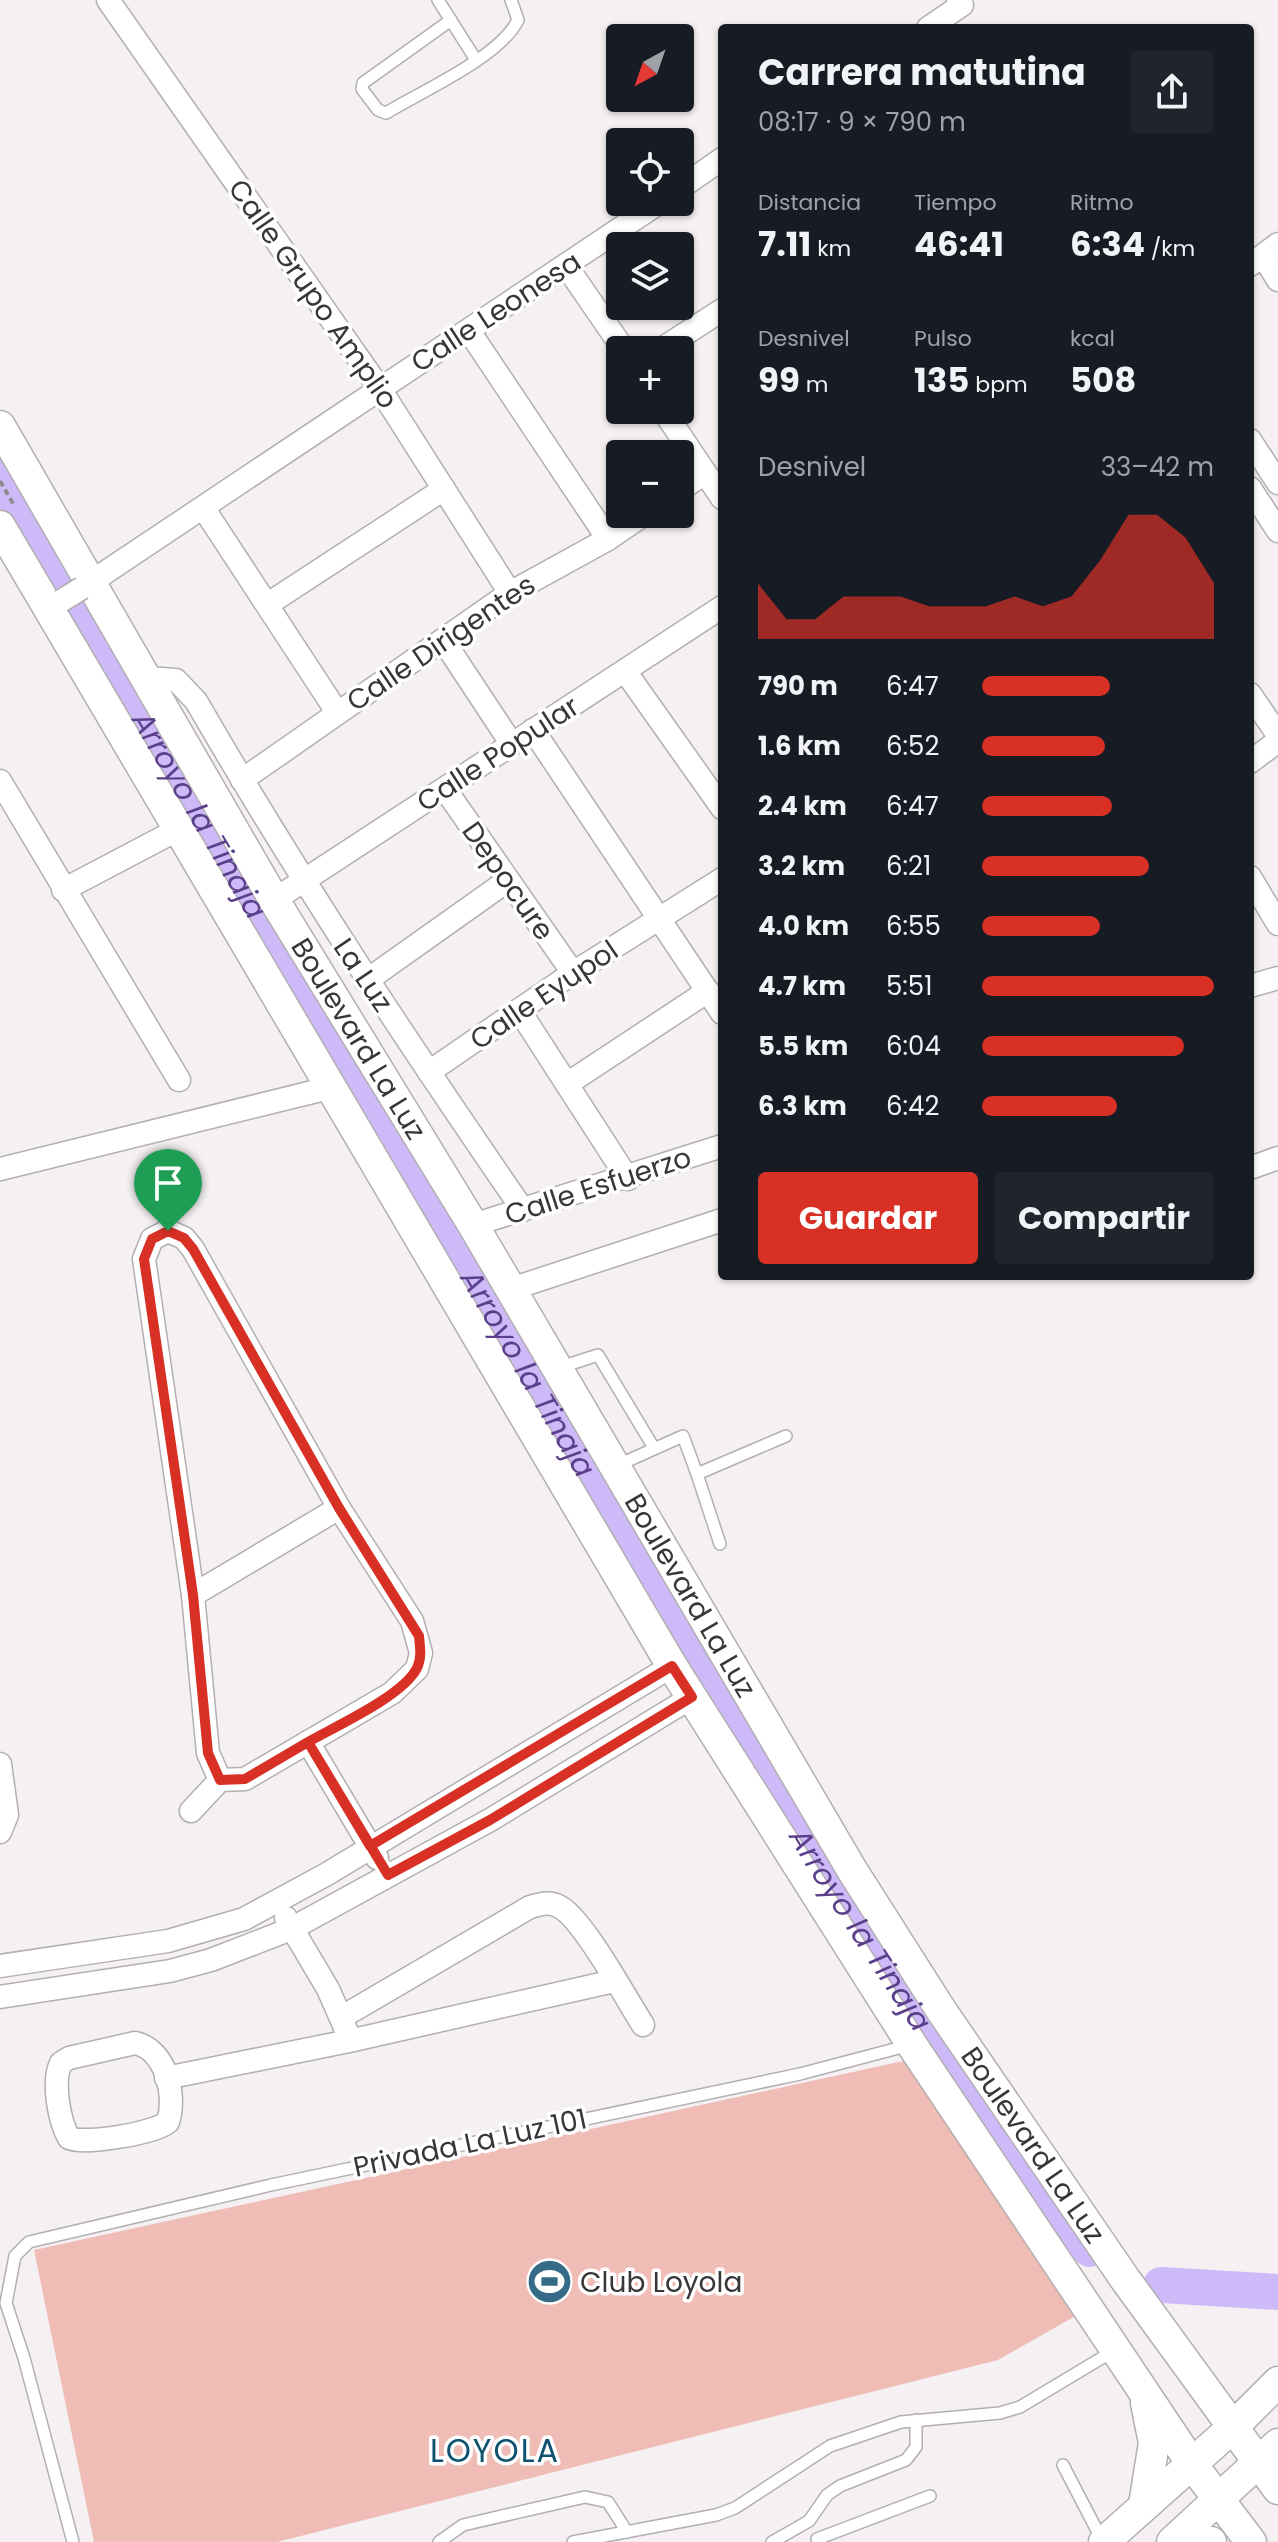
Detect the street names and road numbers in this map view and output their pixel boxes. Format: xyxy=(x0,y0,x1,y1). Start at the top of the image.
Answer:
street label: Calle Grupo Amplio xyxy=(219,171,407,417)
street label: Calle Leonesa xyxy=(403,242,589,382)
street label: Calle Dirigentes xyxy=(339,565,543,721)
street label: Calle Popular xyxy=(409,687,587,821)
street label: Depocure xyxy=(453,814,563,948)
street label: Boulevard La Luz xyxy=(282,930,436,1147)
street label: La Luz xyxy=(324,930,402,1020)
street label: Calle Eyupol xyxy=(462,931,626,1059)
street label: Calle Esfuerzo xyxy=(500,1138,696,1234)
street label: Boulevard La Luz xyxy=(615,1486,766,1704)
street label: Boulevard La Luz xyxy=(952,2039,1114,2251)
street label: Privada La Luz 101 xyxy=(350,2099,590,2187)

